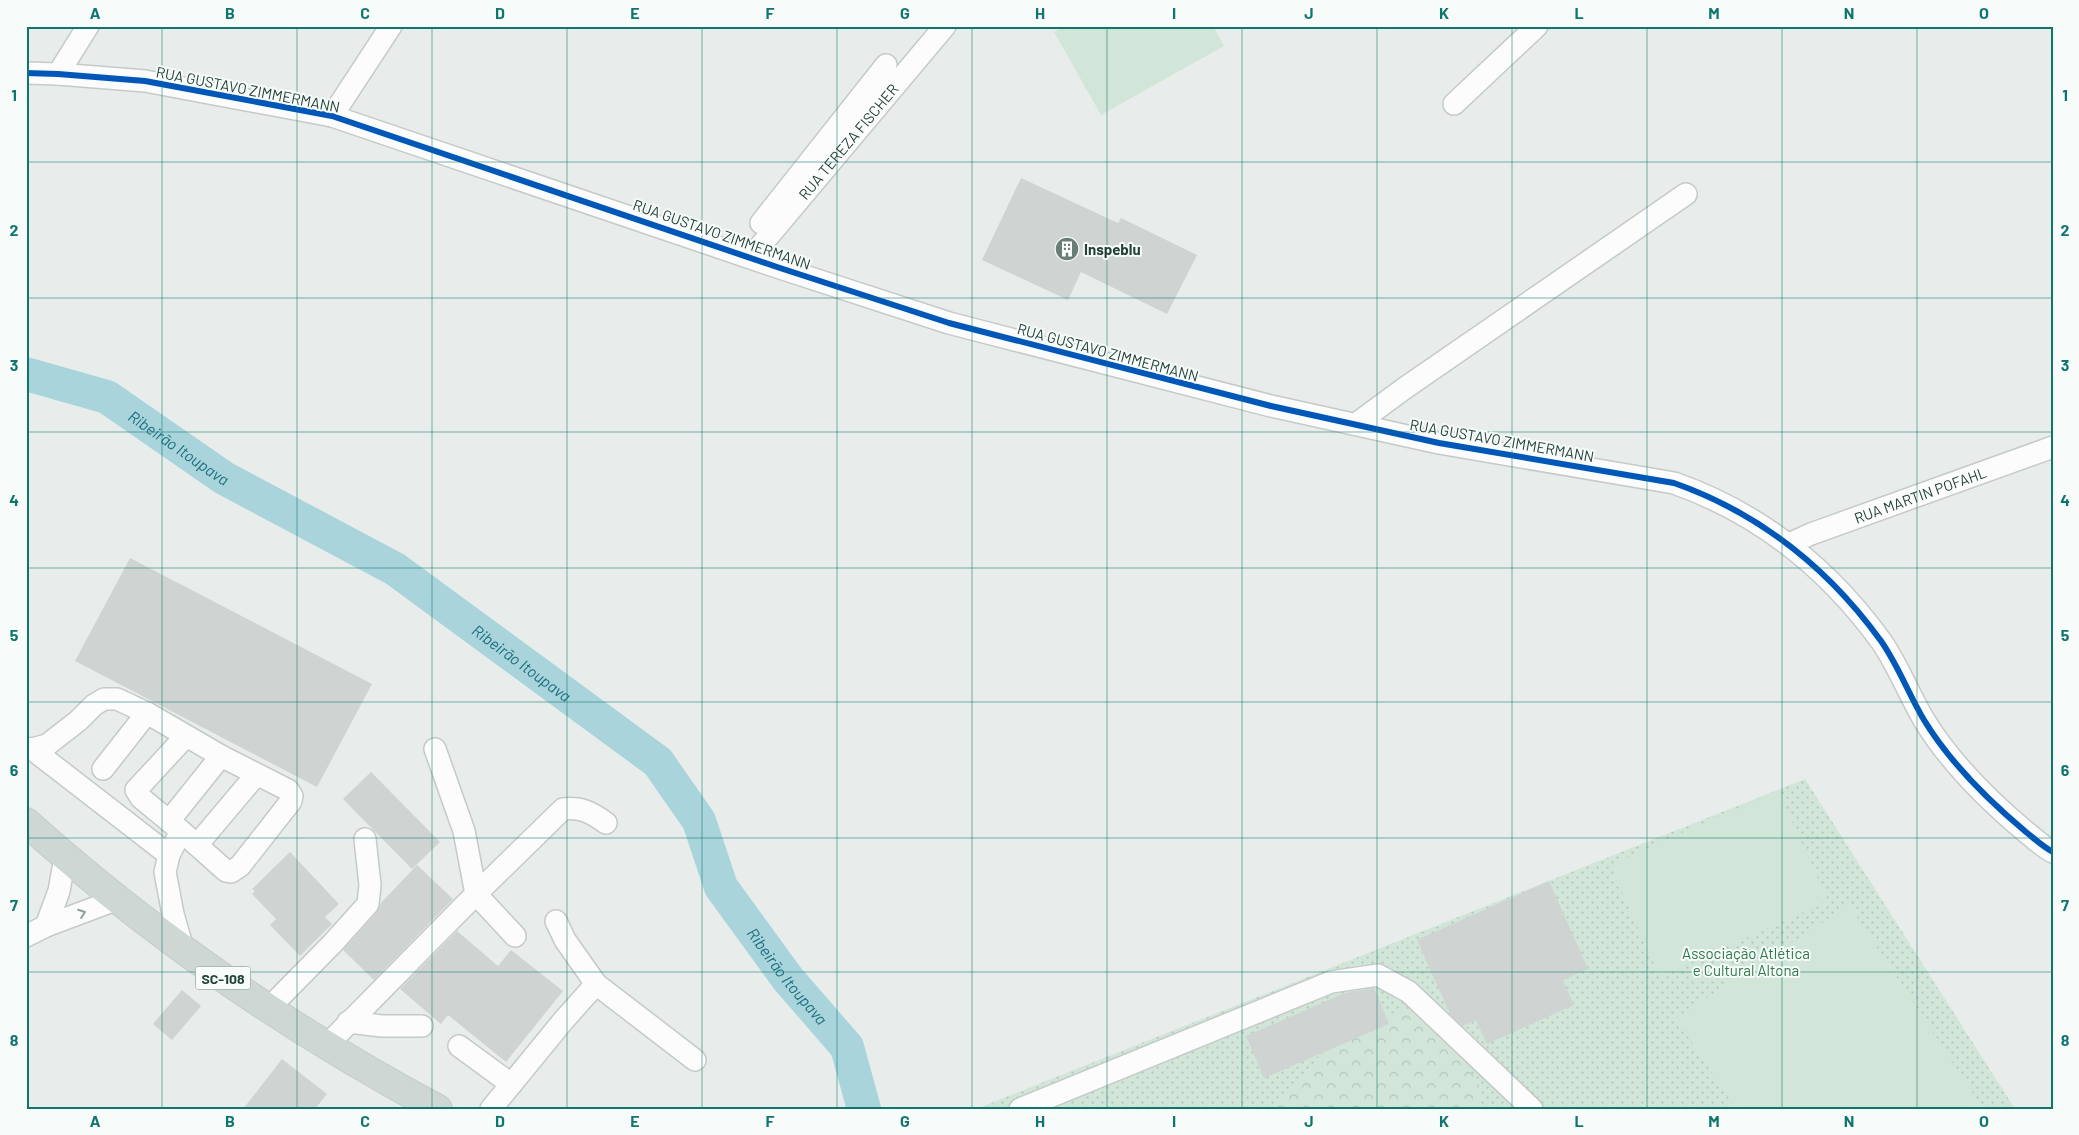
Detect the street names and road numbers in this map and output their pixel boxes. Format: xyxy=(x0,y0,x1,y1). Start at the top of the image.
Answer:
street label: RUA GUSTAVO ZIMMERMANN xyxy=(155,62,341,116)
street label: RUA TEREZA FISCHER xyxy=(794,80,902,203)
street label: RUA GUSTAVO ZIMMERMANN xyxy=(631,195,813,273)
street label: RUA GUSTAVO ZIMMERMANN xyxy=(1015,319,1201,385)
street label: RUA GUSTAVO ZIMMERMANN xyxy=(1408,415,1596,465)
street label: RUA MARTIN POFAHL xyxy=(1852,463,1988,527)
road number: SC-108 xyxy=(196,966,250,990)

